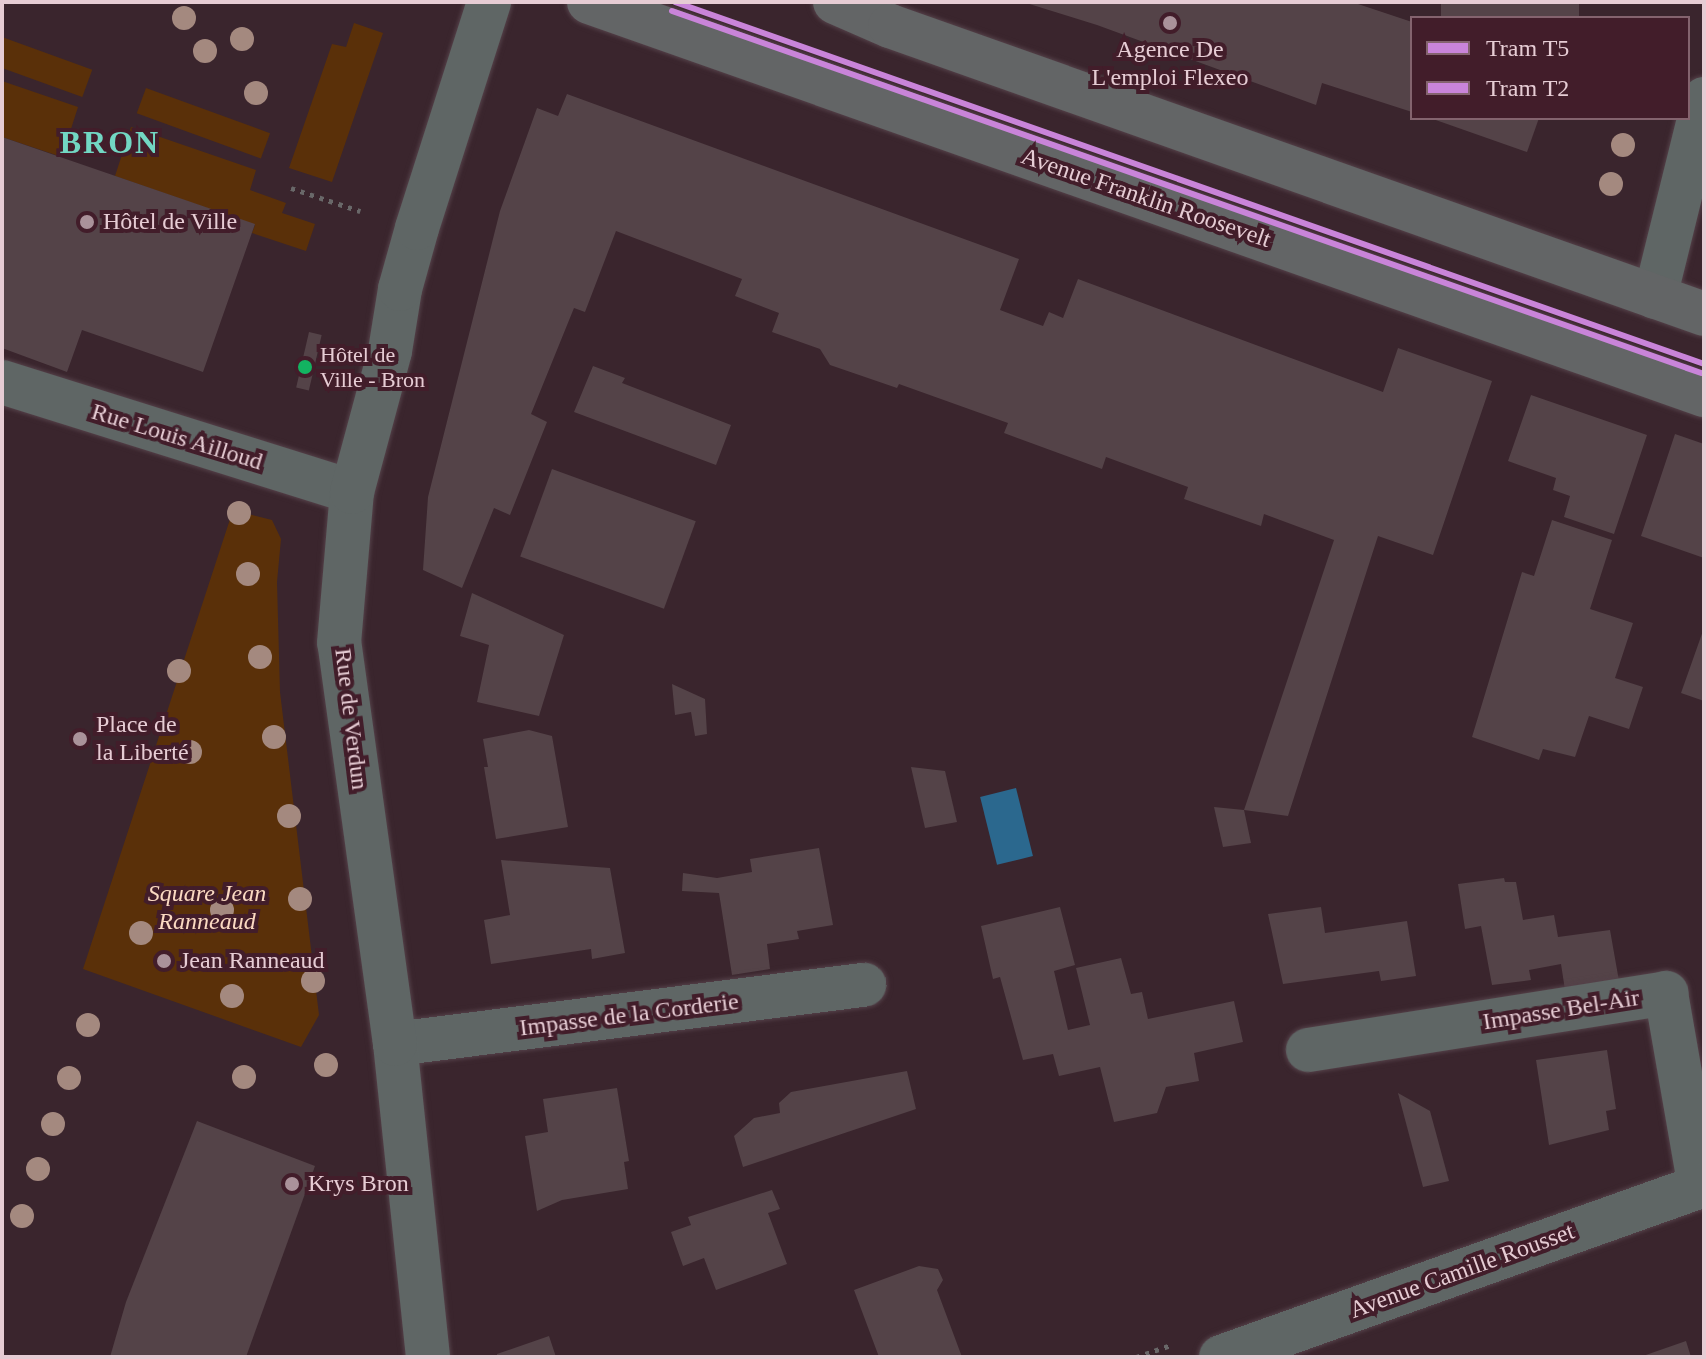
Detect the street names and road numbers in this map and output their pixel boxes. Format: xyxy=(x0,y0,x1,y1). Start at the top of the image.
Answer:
street label: Avenue Franklin Roosevelt xyxy=(1017,142,1275,254)
street label: Rue Louis Ailloud xyxy=(87,397,267,477)
street label: Rue de Verdun xyxy=(328,646,374,792)
street label: Impasse Bel-Air xyxy=(1481,983,1641,1037)
street label: Impasse de la Corderie xyxy=(518,987,740,1043)
street label: Avenue Camille Rousset xyxy=(1346,1217,1578,1325)

